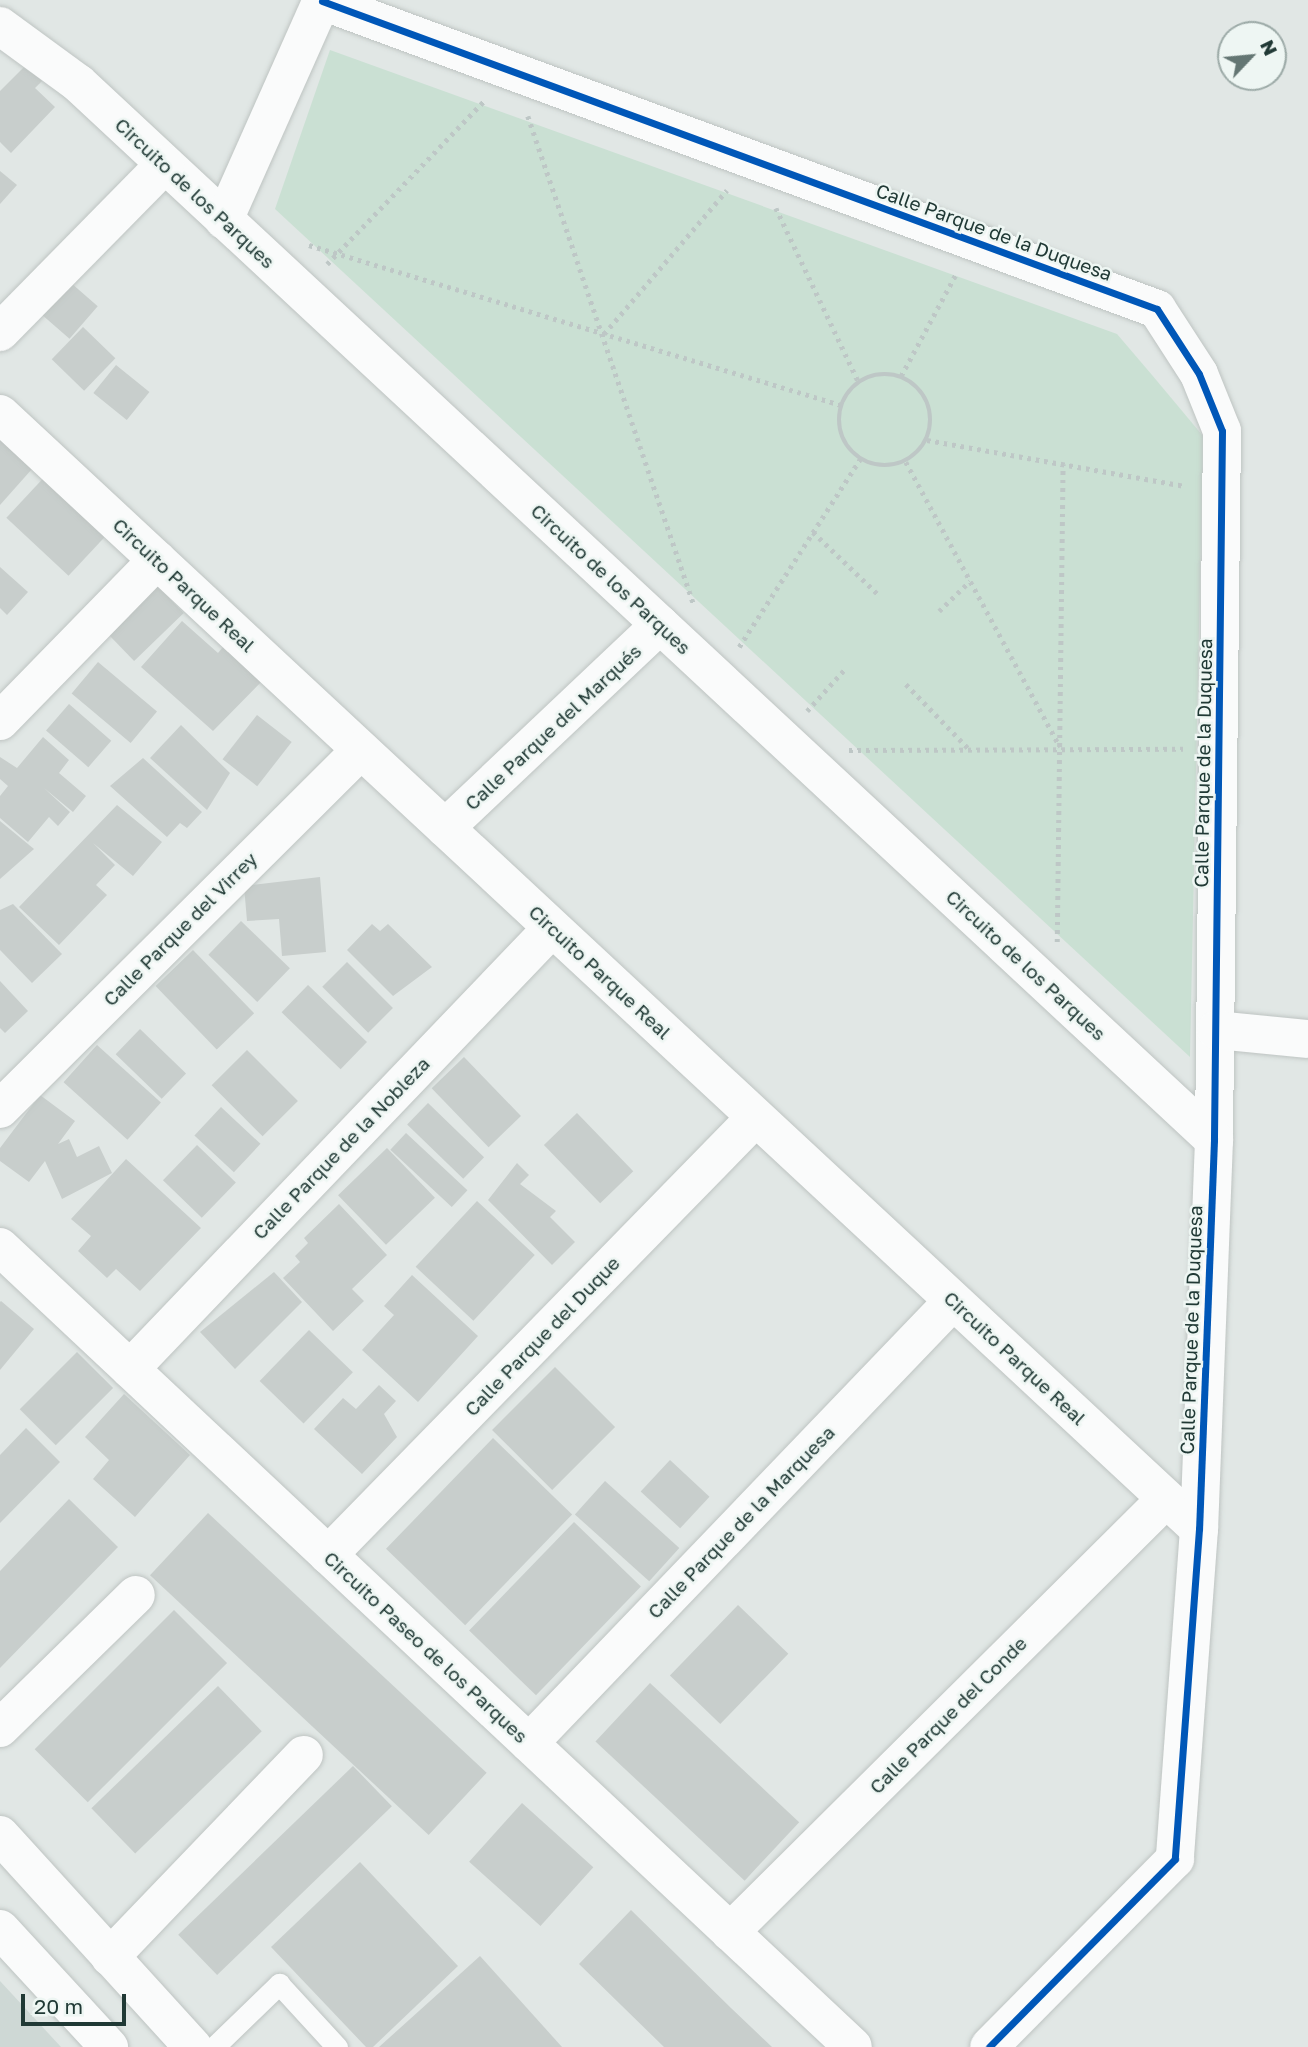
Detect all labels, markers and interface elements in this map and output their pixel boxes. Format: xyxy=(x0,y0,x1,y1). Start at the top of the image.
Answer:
north arrow xyxy=(1217,21,1287,91)
text: N xyxy=(1256,36,1283,59)
street label: Circuito de los Parques xyxy=(110,113,280,273)
street label: Calle Parque de la Duquesa xyxy=(873,179,1115,285)
street label: Circuito de los Parques xyxy=(526,499,696,659)
street label: Circuito Parque Real xyxy=(108,513,260,657)
street label: Calle Parque de la Duquesa xyxy=(1189,638,1217,888)
street label: Calle Parque del Marqués xyxy=(460,639,646,815)
street label: Calle Parque del Virrey xyxy=(98,847,262,1011)
street label: Circuito de los Parques xyxy=(941,885,1111,1045)
street label: Circuito Parque Real xyxy=(524,900,676,1044)
street label: Calle Parque de la Nobleza xyxy=(248,1052,434,1244)
street label: Calle Parque de la Duquesa xyxy=(1175,1205,1207,1455)
street label: Calle Parque del Duque xyxy=(460,1251,624,1421)
street label: Circuito Parque Real xyxy=(939,1286,1091,1430)
street label: Calle Parque de la Marquesa xyxy=(643,1421,839,1623)
street label: Circuito Paseo de los Parques xyxy=(319,1547,533,1747)
street label: Calle Parque del Conde xyxy=(865,1632,1031,1798)
scale bar xyxy=(24,1980,130,2024)
text: 20 m xyxy=(34,1993,83,2019)

